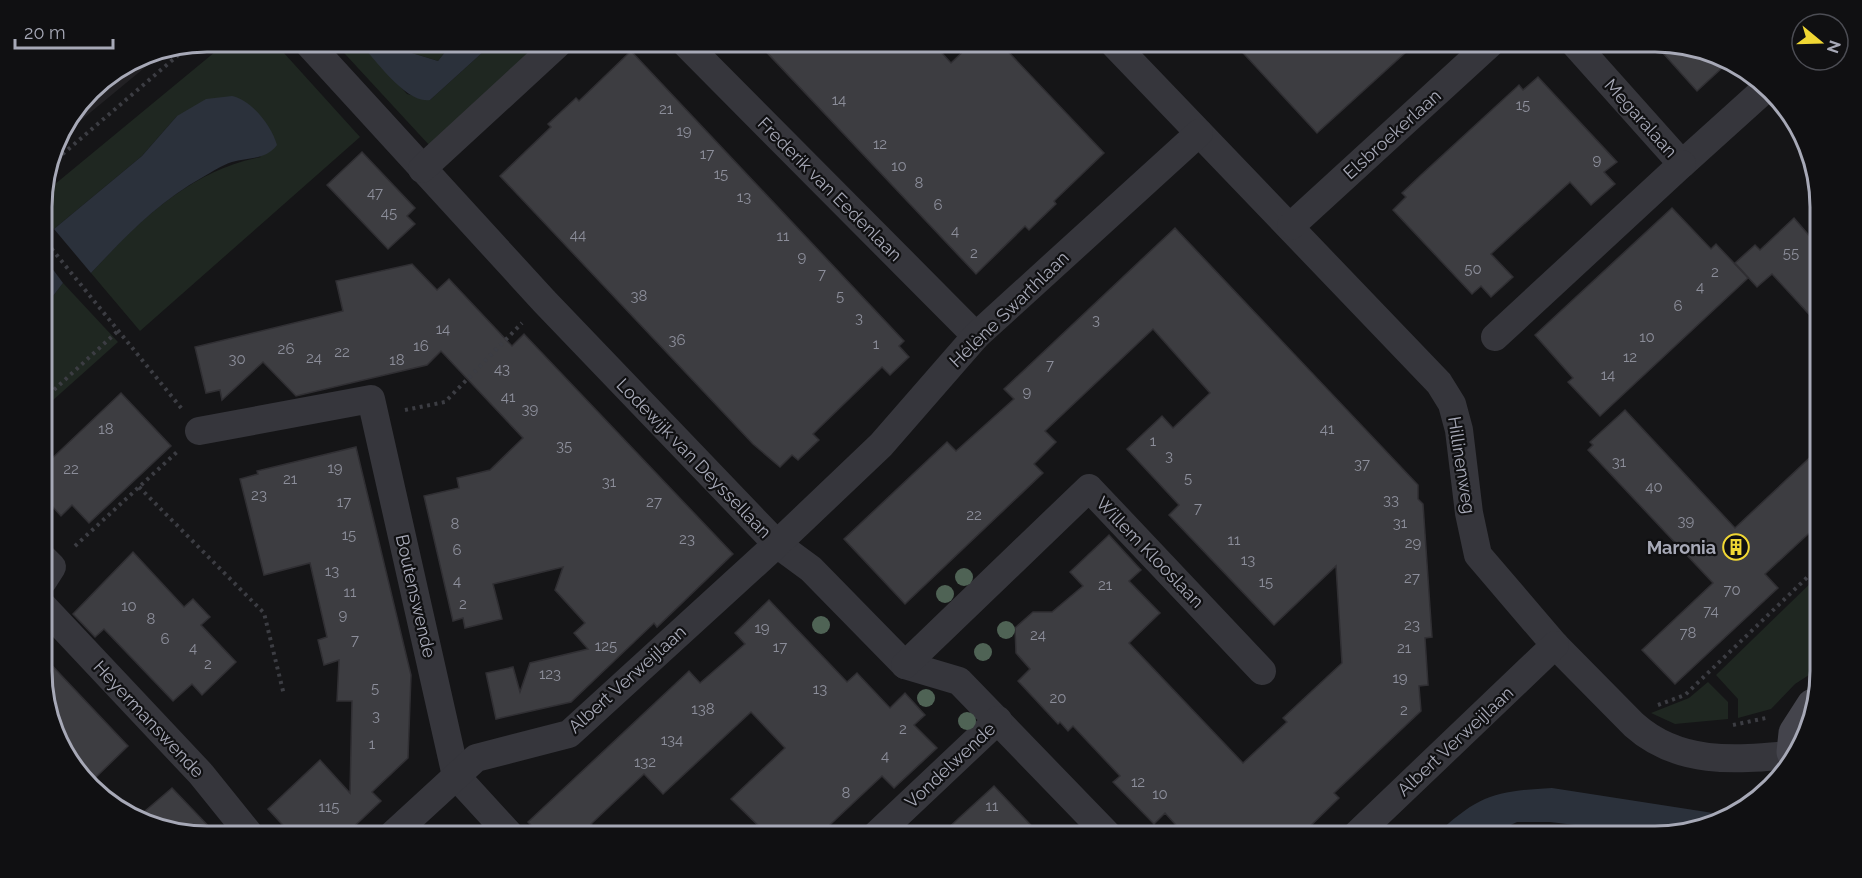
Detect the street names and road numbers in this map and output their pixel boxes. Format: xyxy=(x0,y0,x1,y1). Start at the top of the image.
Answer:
street label: Megaralaan xyxy=(1600,74,1682,162)
street label: Elsbroekerlaan xyxy=(1339,85,1445,183)
street label: Frederik van Eedenlaan xyxy=(754,113,906,265)
street label: Hélène Swarthlaan xyxy=(945,247,1073,371)
street label: Lodewijk van Deyssellaan xyxy=(612,374,776,542)
street label: Hillinenweg xyxy=(1444,415,1480,515)
street label: Willem Klooslaan xyxy=(1092,492,1208,612)
street label: Boutenswende xyxy=(392,532,440,660)
street label: Albert Verweijlaan xyxy=(564,621,690,737)
street label: Heyermanswende xyxy=(89,656,209,782)
street label: Albert Verweijlaan xyxy=(1393,682,1517,800)
street label: Vondelwende xyxy=(901,718,1000,812)

